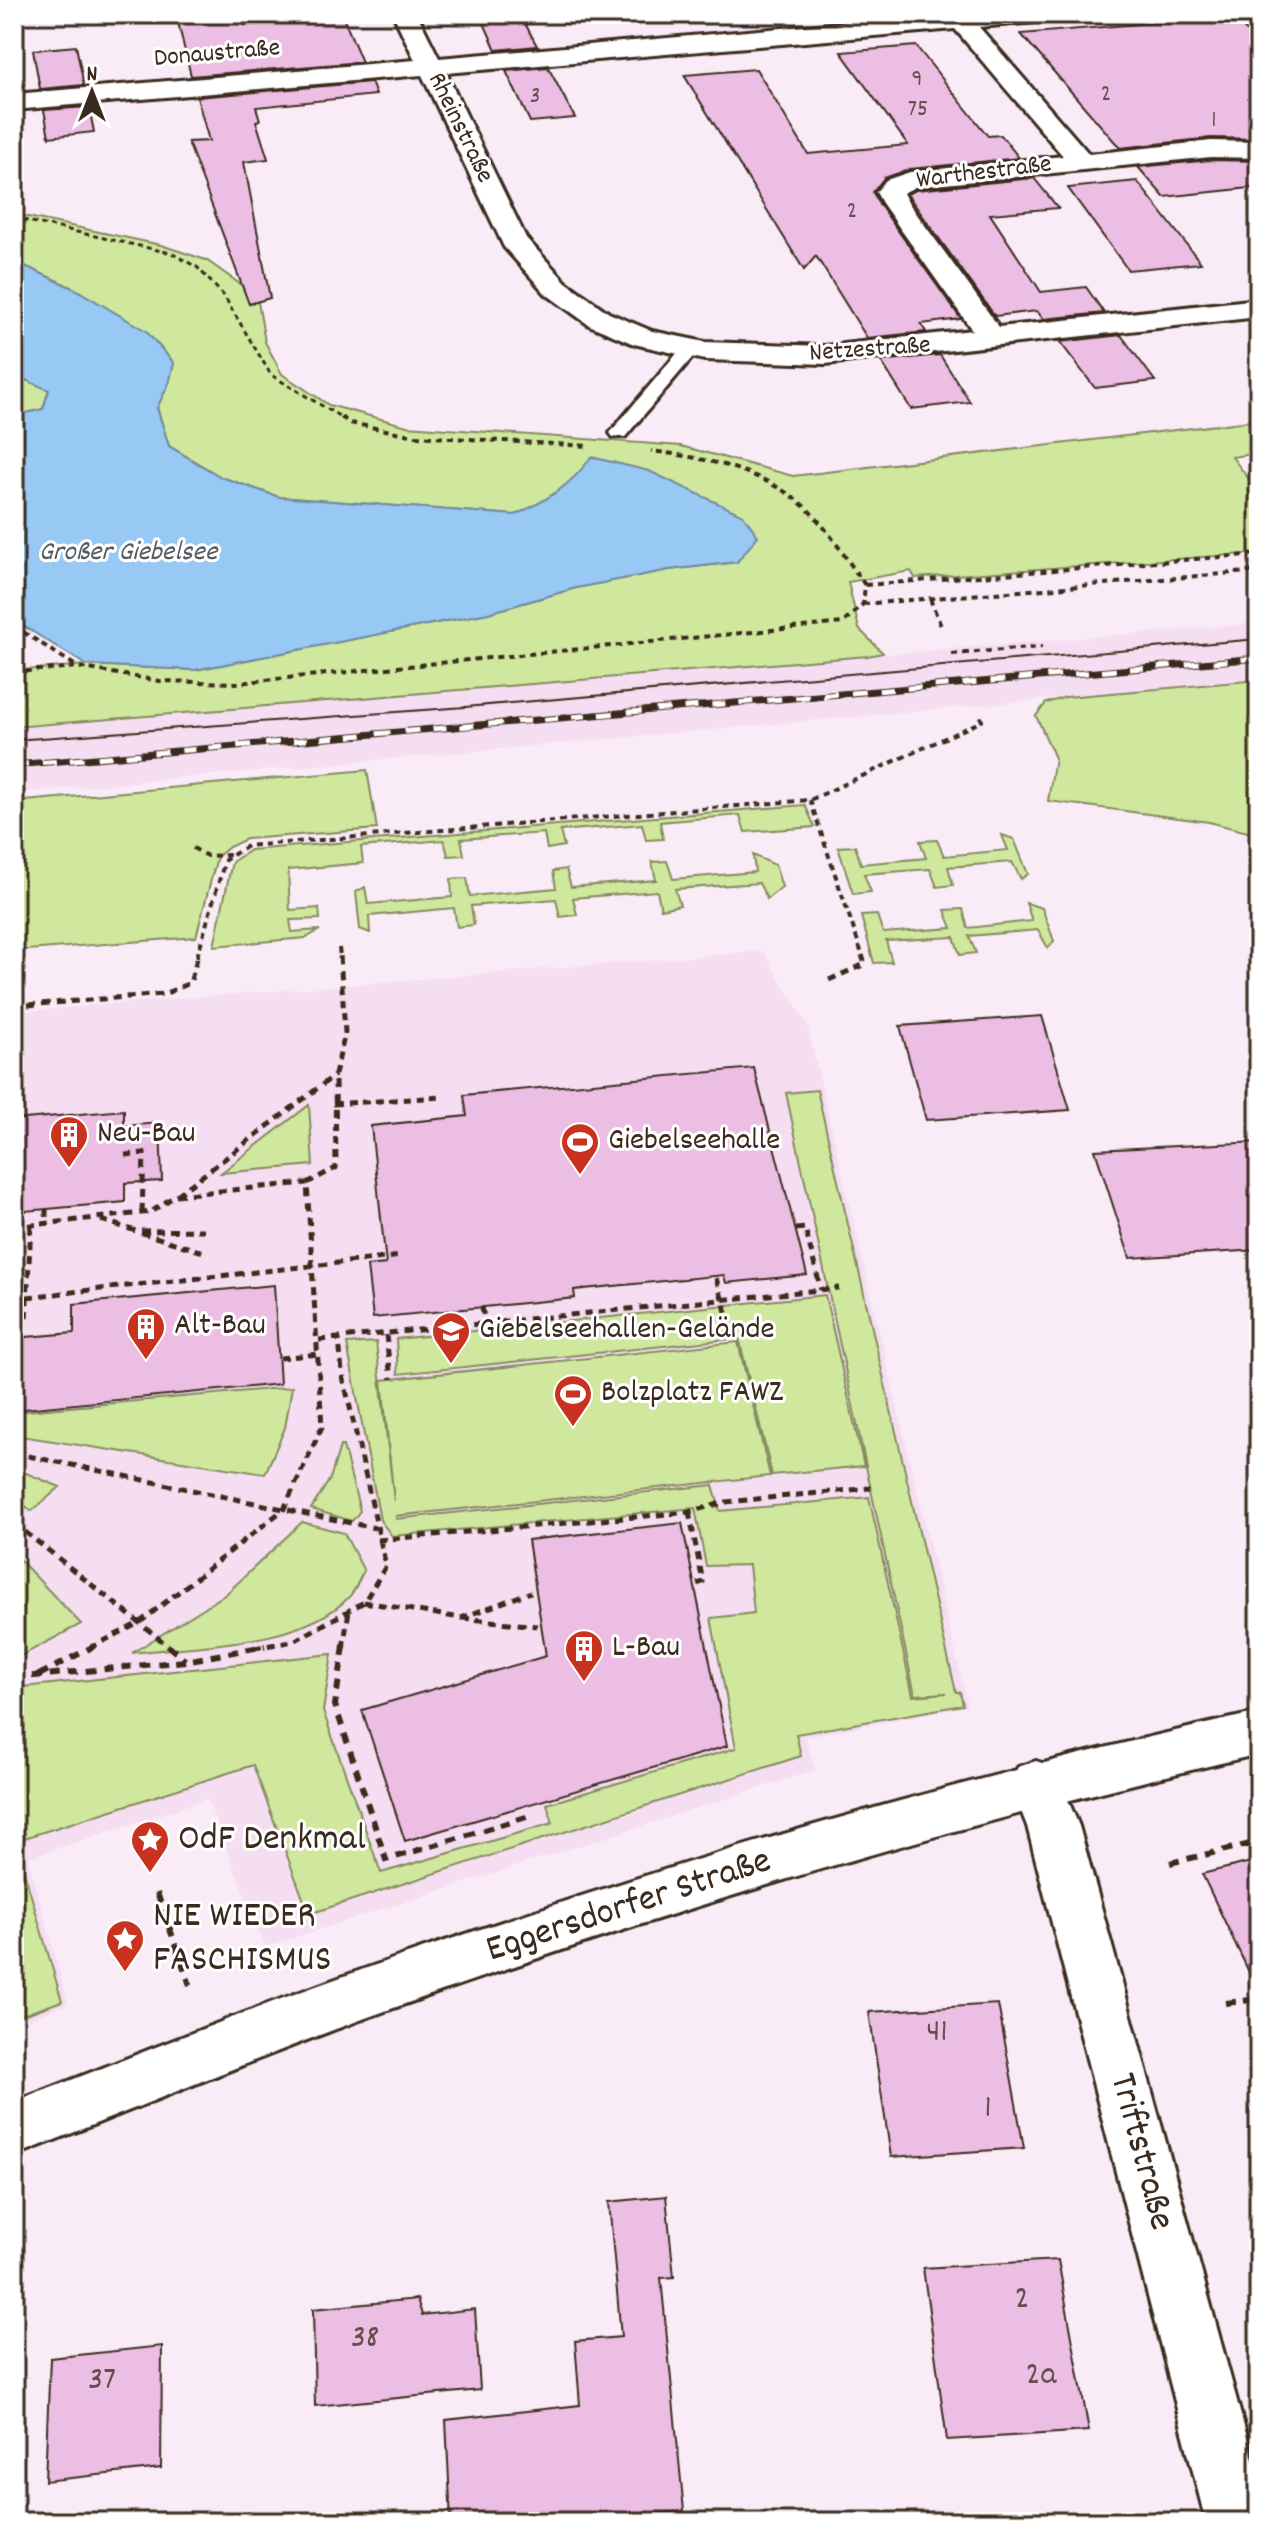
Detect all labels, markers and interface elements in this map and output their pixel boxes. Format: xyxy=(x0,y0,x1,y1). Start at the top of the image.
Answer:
street label: Donaustraße xyxy=(152,30,282,78)
north arrow xyxy=(52,52,132,132)
text: N xyxy=(87,60,98,91)
house number: 9 xyxy=(912,63,923,97)
street label: Rheinstraße xyxy=(417,66,503,190)
house number: 2 xyxy=(1101,78,1111,112)
house number: 3 xyxy=(530,80,540,114)
house number: 75 xyxy=(908,93,928,127)
house number: 1 xyxy=(1211,104,1217,138)
street label: Warthestraße xyxy=(914,146,1054,200)
house number: 2 xyxy=(847,195,857,229)
street label: Netzestraße xyxy=(808,327,932,373)
water label: Großer Giebelsee xyxy=(39,534,219,574)
place label: Neu-Bau xyxy=(97,1112,196,1158)
building icon: Neu-Bau xyxy=(48,1114,90,1169)
place label: Giebelseehalle xyxy=(608,1119,780,1165)
sports icon: Giebelseehalle xyxy=(559,1121,601,1176)
place label: Alt-Bau xyxy=(174,1304,266,1350)
building icon: Alt-Bau xyxy=(125,1306,167,1361)
place label: Giebelseehallen-Gelände xyxy=(479,1308,775,1354)
school or university icon: Giebelseehallen-Gelände xyxy=(430,1310,472,1365)
place label: Bolzplatz FAWZ xyxy=(601,1371,783,1417)
sports icon: Bolzplatz FAWZ xyxy=(552,1373,594,1428)
place label: L-Bau xyxy=(612,1626,680,1672)
building icon: L-Bau xyxy=(563,1628,605,1683)
place label: OdF Denkmal xyxy=(178,1813,366,1868)
place icon: OdF Denkmal xyxy=(129,1819,171,1874)
street label: Eggersdorfer Straße xyxy=(479,1835,779,1979)
place label: NIE WIEDER FASCHISMUS xyxy=(153,1890,332,1989)
place icon: NIE WIEDER FASCHISMUS xyxy=(104,1918,146,1973)
house number: 41 xyxy=(926,2009,948,2058)
street label: Triftstraße xyxy=(1093,2067,1187,2237)
house number: 1 xyxy=(984,2085,992,2134)
house number: 2 xyxy=(1015,2276,1029,2325)
house number: 38 xyxy=(351,2315,379,2364)
house number: 2a xyxy=(1026,2352,1057,2401)
house number: 37 xyxy=(88,2357,116,2406)

